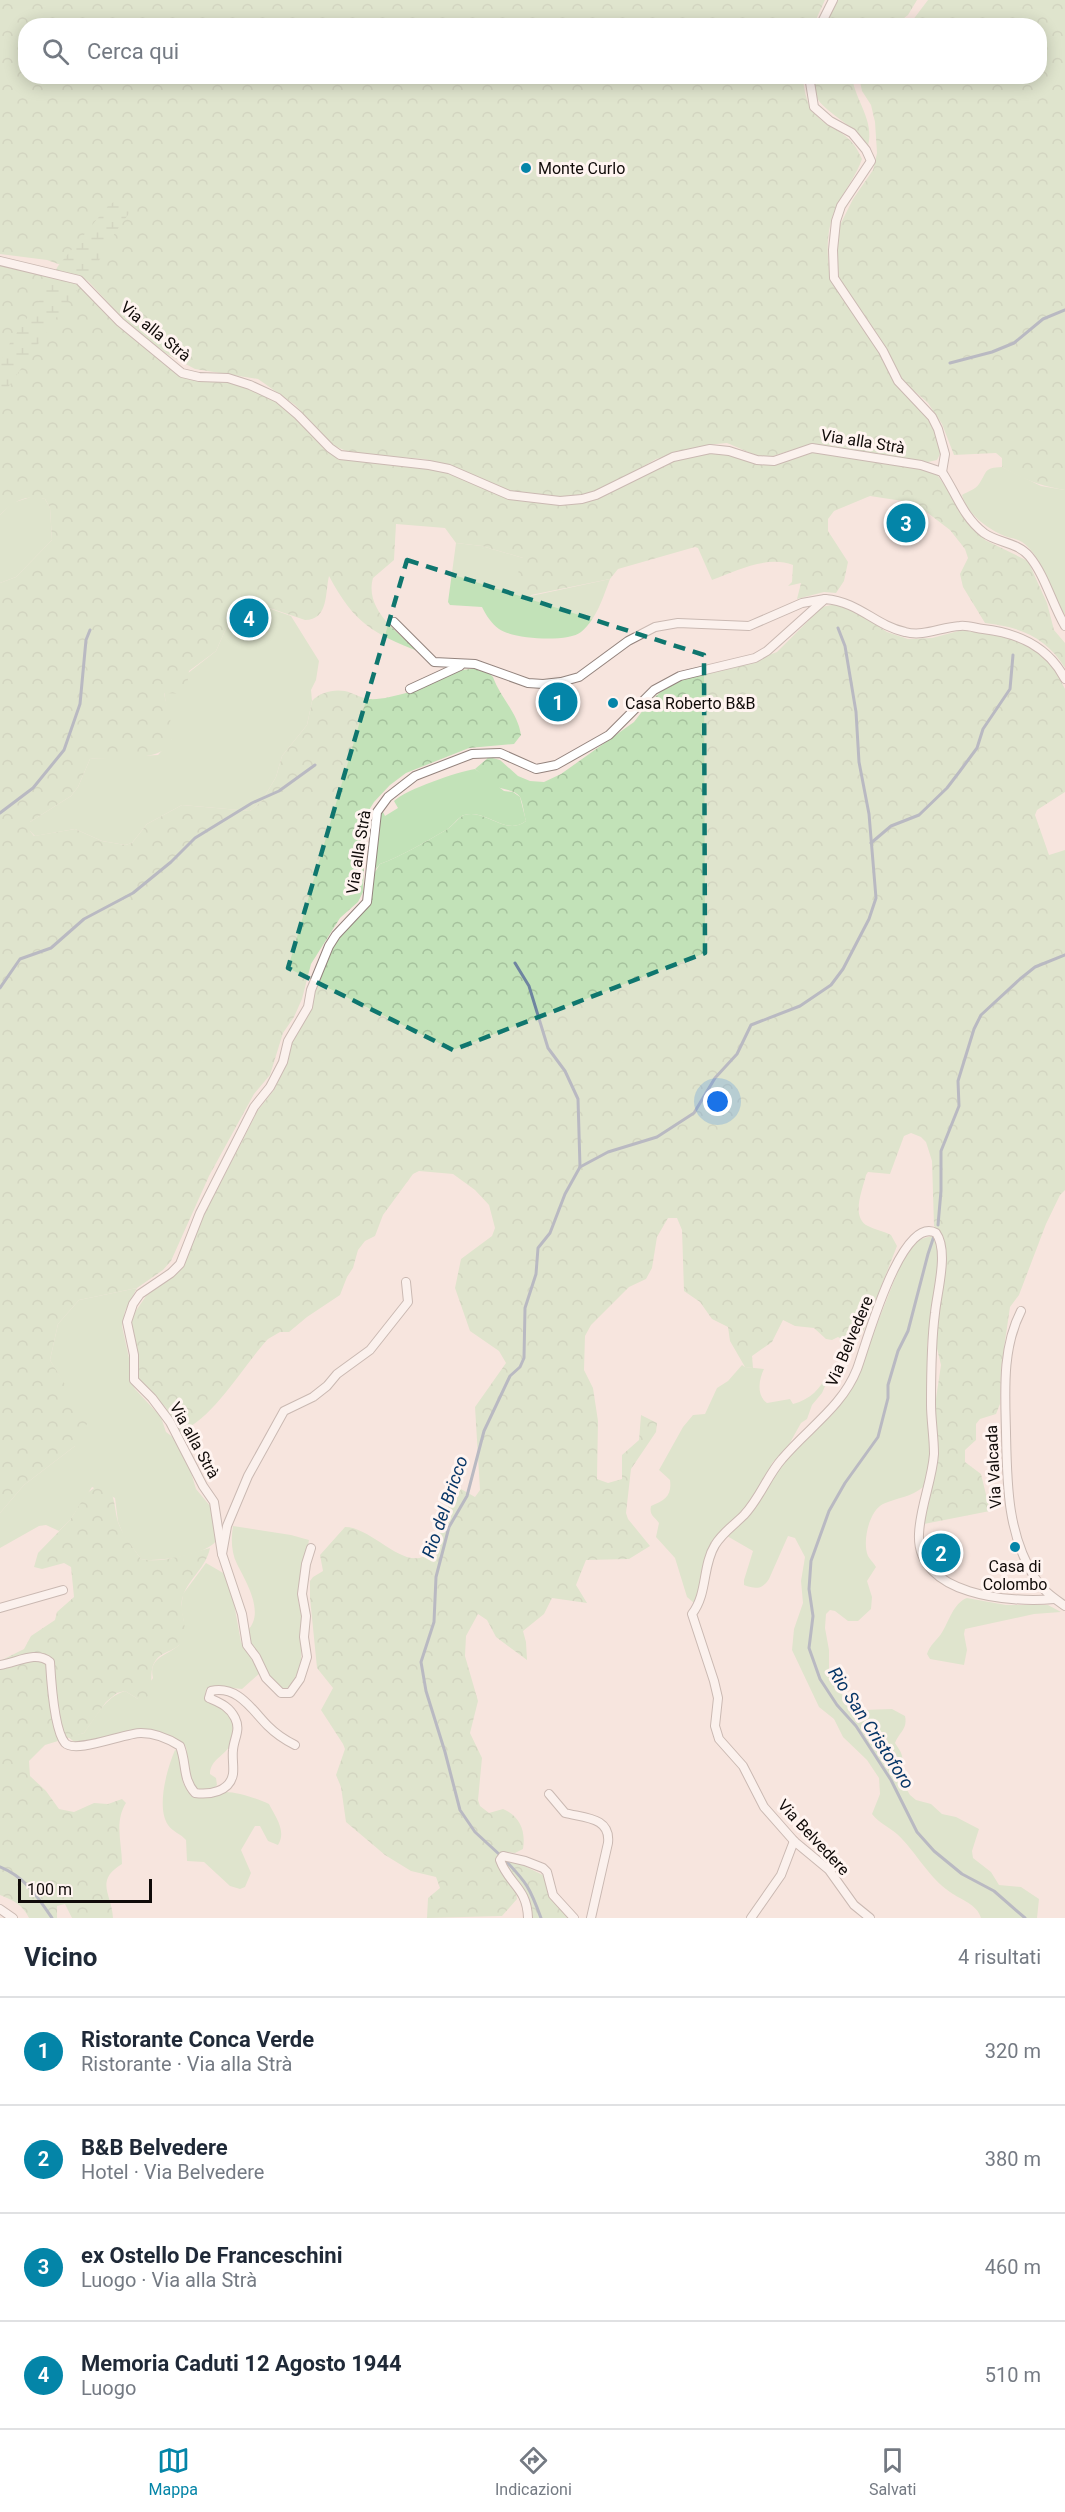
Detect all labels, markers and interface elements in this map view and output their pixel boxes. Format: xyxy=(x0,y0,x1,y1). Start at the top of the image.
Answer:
search box xyxy=(18,18,1047,84)
icon: search xyxy=(39,35,72,68)
text: Cerca qui xyxy=(87,39,179,64)
place label: Monte Curlo xyxy=(538,159,625,178)
marker: Monte Curlo xyxy=(519,161,533,175)
street label: Via alla Strà xyxy=(117,297,194,365)
street label: Via alla Strà xyxy=(820,426,906,457)
pin: 3 xyxy=(886,500,926,546)
pin: 4 xyxy=(230,596,268,640)
pin: 1 xyxy=(538,680,578,724)
place label: Casa Roberto B&B xyxy=(625,694,755,713)
marker: Casa Roberto B&B xyxy=(606,696,620,710)
street label: Via alla Strà xyxy=(343,809,374,895)
your location xyxy=(703,1087,732,1116)
street label: Via Belvedere xyxy=(822,1293,877,1389)
street label: Via alla Strà xyxy=(166,1399,223,1482)
street label: Via Valcada xyxy=(982,1425,1005,1509)
water label: Rio del Bricco xyxy=(417,1453,472,1561)
pin: 2 xyxy=(922,1530,960,1576)
marker: Casa di Colombo xyxy=(1008,1540,1022,1554)
place label: Casa di Colombo xyxy=(983,1557,1047,1594)
water label: Rio San Cristoforo xyxy=(824,1663,919,1793)
street label: Via Belvedere xyxy=(774,1796,853,1879)
scale bar xyxy=(18,1876,152,1904)
text: 100 m xyxy=(27,1880,72,1899)
text: Vicino xyxy=(24,1942,98,1972)
text: 4 risultati xyxy=(958,1945,1041,1969)
text: Ristorante Conca Verde xyxy=(81,2027,314,2052)
text: 1 xyxy=(38,2039,49,2063)
text: 320 m xyxy=(985,2039,1041,2063)
text: Ristorante · Via alla Strà xyxy=(81,2052,292,2076)
text: B&B Belvedere xyxy=(81,2135,228,2160)
text: 2 xyxy=(38,2147,49,2171)
text: 380 m xyxy=(985,2147,1041,2171)
text: Hotel · Via Belvedere xyxy=(81,2160,264,2184)
text: ex Ostello De Franceschini xyxy=(81,2243,343,2268)
text: 3 xyxy=(38,2255,49,2279)
text: 460 m xyxy=(985,2255,1041,2279)
text: Luogo · Via alla Strà xyxy=(81,2268,257,2292)
text: Memoria Caduti 12 Agosto 1944 xyxy=(81,2351,402,2376)
text: 4 xyxy=(38,2363,49,2387)
text: 510 m xyxy=(985,2363,1041,2387)
text: Luogo xyxy=(81,2376,136,2400)
tab: Mappa xyxy=(149,2444,198,2499)
tab: Indicazioni xyxy=(495,2444,572,2499)
tab: Salvati xyxy=(869,2444,916,2499)

